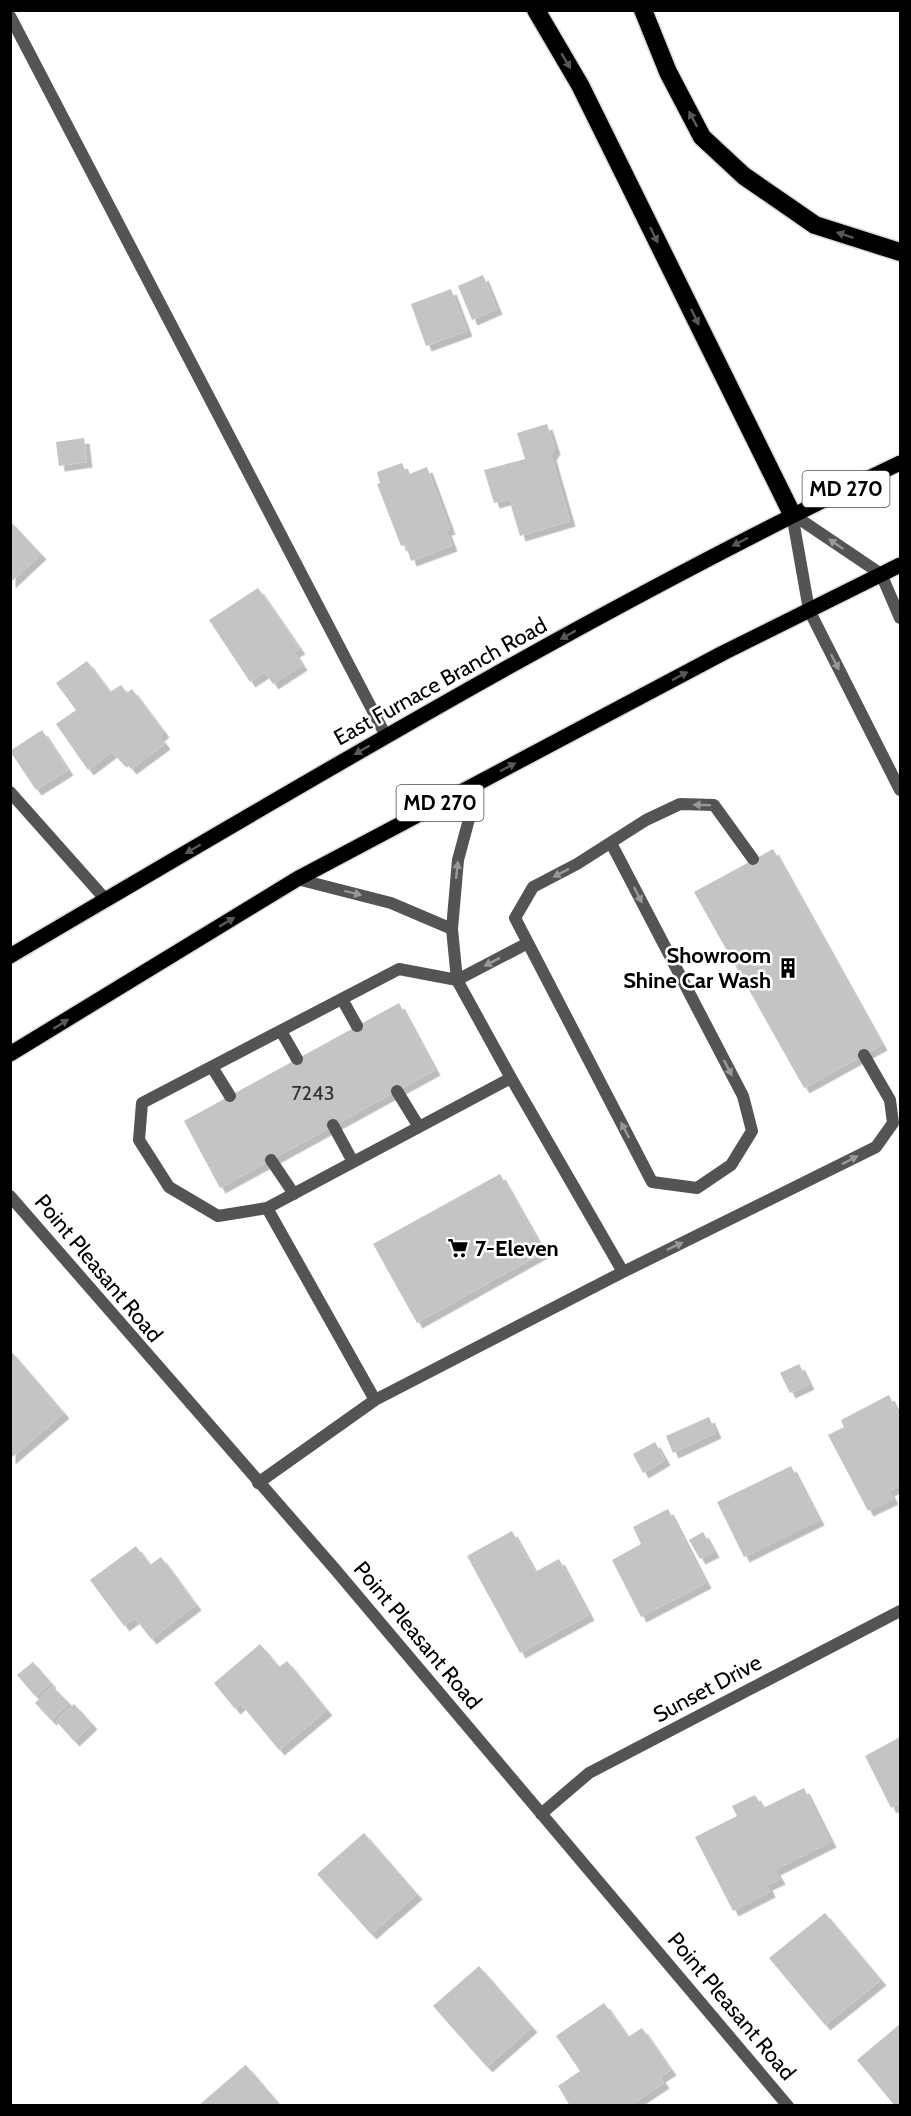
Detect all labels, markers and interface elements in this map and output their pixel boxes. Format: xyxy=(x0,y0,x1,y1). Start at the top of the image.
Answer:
one-way arrow xyxy=(561,53,572,69)
one-way arrow xyxy=(688,110,698,127)
one-way arrow xyxy=(650,226,659,243)
one-way arrow xyxy=(836,230,854,239)
one-way arrow xyxy=(690,309,699,326)
road number: MD 270 xyxy=(802,471,890,507)
one-way arrow xyxy=(731,537,748,547)
one-way arrow xyxy=(828,539,845,550)
street label: East Furnace Branch Road xyxy=(329,612,552,751)
one-way arrow xyxy=(560,630,577,640)
one-way arrow xyxy=(830,654,840,671)
one-way arrow xyxy=(671,671,689,681)
one-way arrow xyxy=(354,745,370,756)
one-way arrow xyxy=(500,762,517,772)
road number: MD 270 xyxy=(396,785,484,821)
one-way arrow xyxy=(692,800,711,810)
one-way arrow xyxy=(185,844,202,854)
one-way arrow xyxy=(452,861,462,880)
one-way arrow xyxy=(552,868,569,878)
one-way arrow xyxy=(633,886,643,903)
one-way arrow xyxy=(344,889,362,899)
one-way arrow xyxy=(219,916,235,927)
place label: Showroom Shine Car Wash xyxy=(623,942,771,994)
building icon: Showroom Shine Car Wash xyxy=(776,956,800,980)
one-way arrow xyxy=(483,957,500,967)
one-way arrow xyxy=(52,1018,69,1029)
one-way arrow xyxy=(723,1059,733,1076)
house number: 7243 xyxy=(292,1081,334,1105)
one-way arrow xyxy=(620,1121,630,1138)
one-way arrow xyxy=(842,1155,859,1165)
street label: Point Pleasant Road xyxy=(29,1189,168,1348)
place label: 7-Eleven xyxy=(475,1235,559,1262)
supermarket icon: 7-Eleven xyxy=(446,1236,470,1260)
one-way arrow xyxy=(667,1242,684,1251)
street label: Point Pleasant Road xyxy=(348,1556,487,1715)
street label: Sunset Drive xyxy=(649,1649,766,1728)
street label: Point Pleasant Road xyxy=(662,1927,801,2086)

